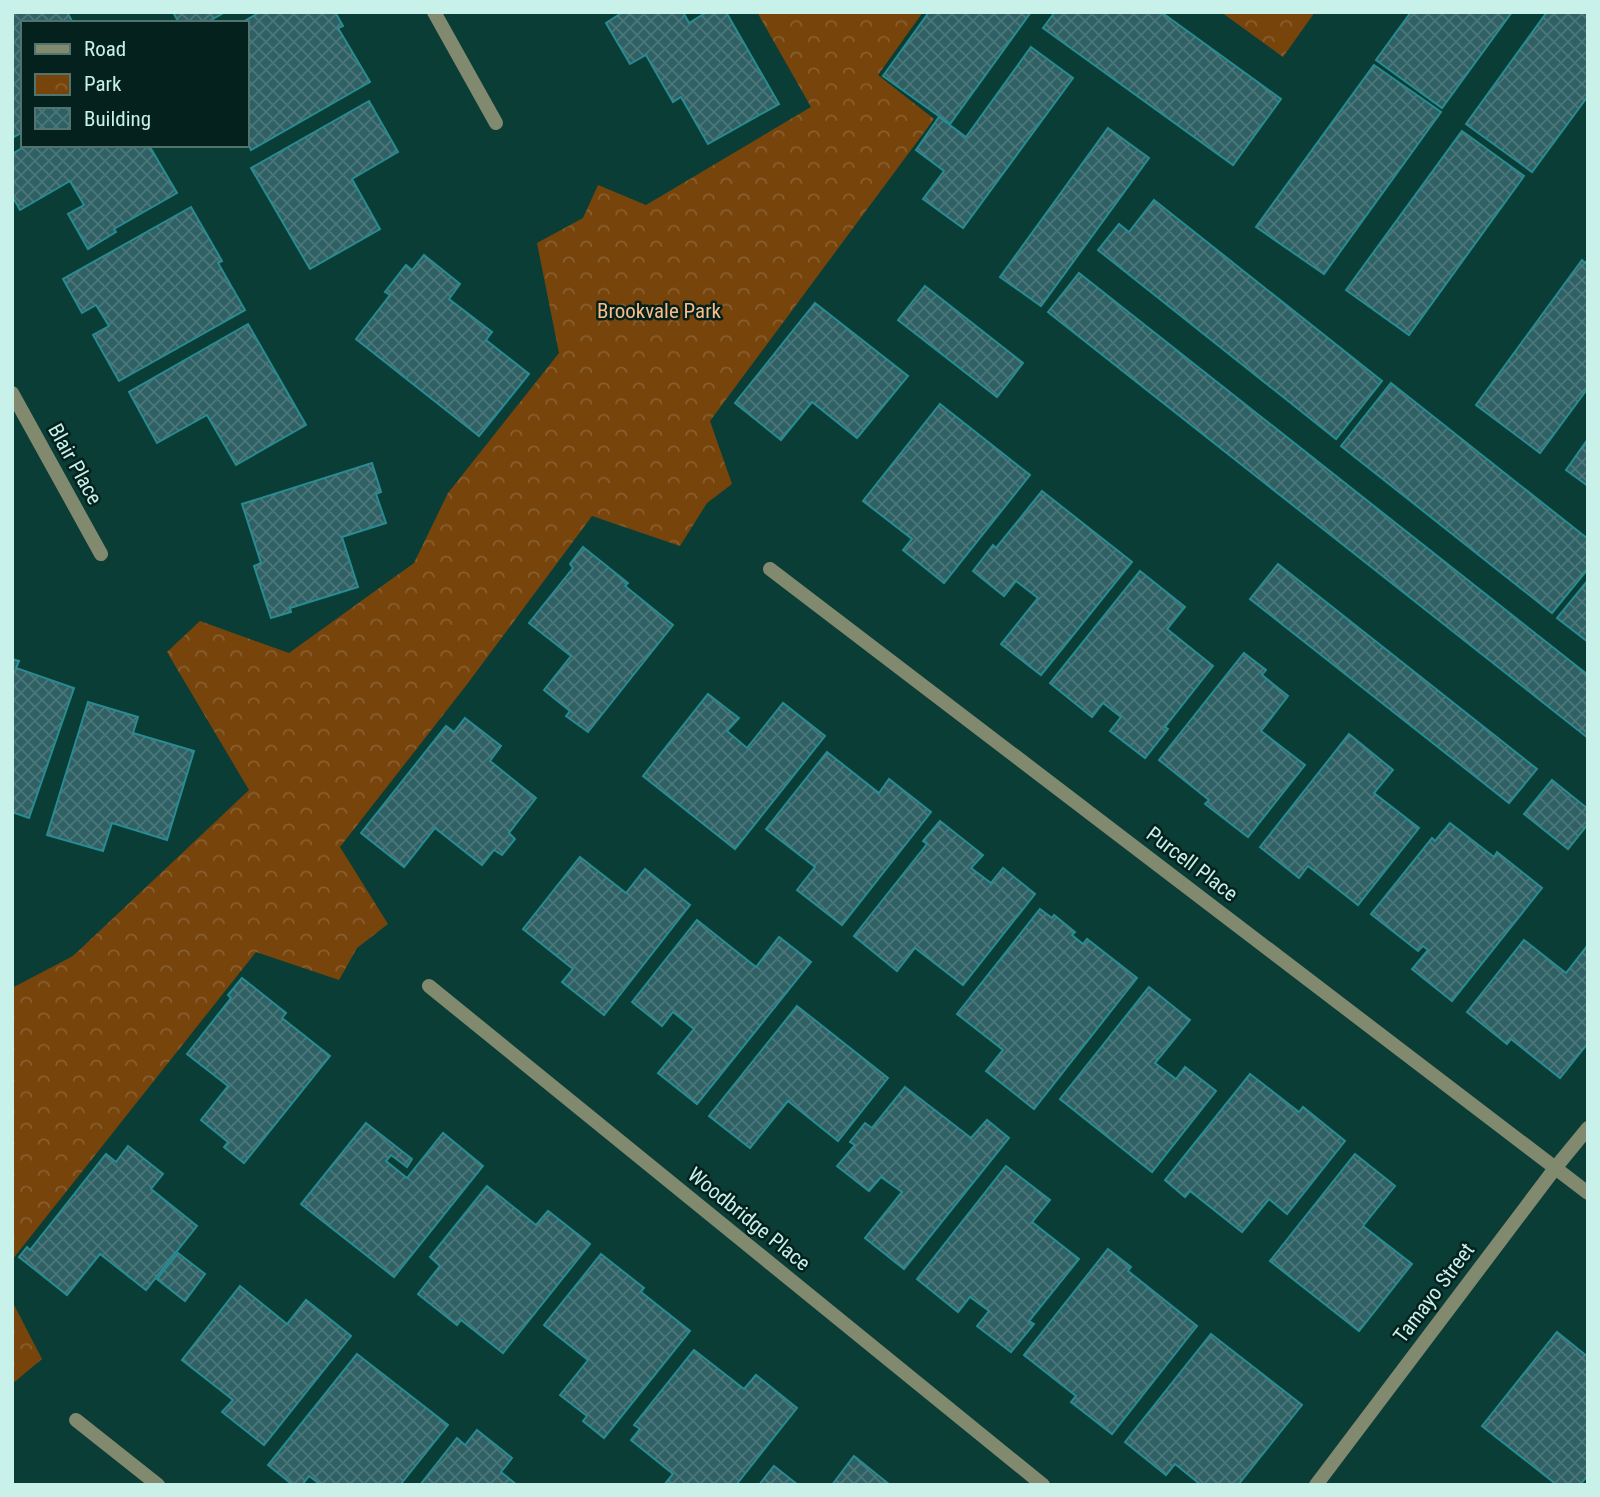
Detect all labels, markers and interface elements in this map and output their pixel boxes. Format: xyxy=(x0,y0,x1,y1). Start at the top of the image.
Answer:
legend xyxy=(21,21,248,147)
text: Road xyxy=(84,37,126,61)
text: Park xyxy=(84,72,122,96)
text: Building xyxy=(84,107,151,131)
park label: Brookvale Park xyxy=(597,299,722,323)
street label: Blair Place xyxy=(43,420,107,509)
street label: Purcell Place xyxy=(1142,822,1242,906)
street label: Woodbridge Place xyxy=(683,1162,815,1276)
street label: Tamayo Street xyxy=(1389,1238,1479,1348)

